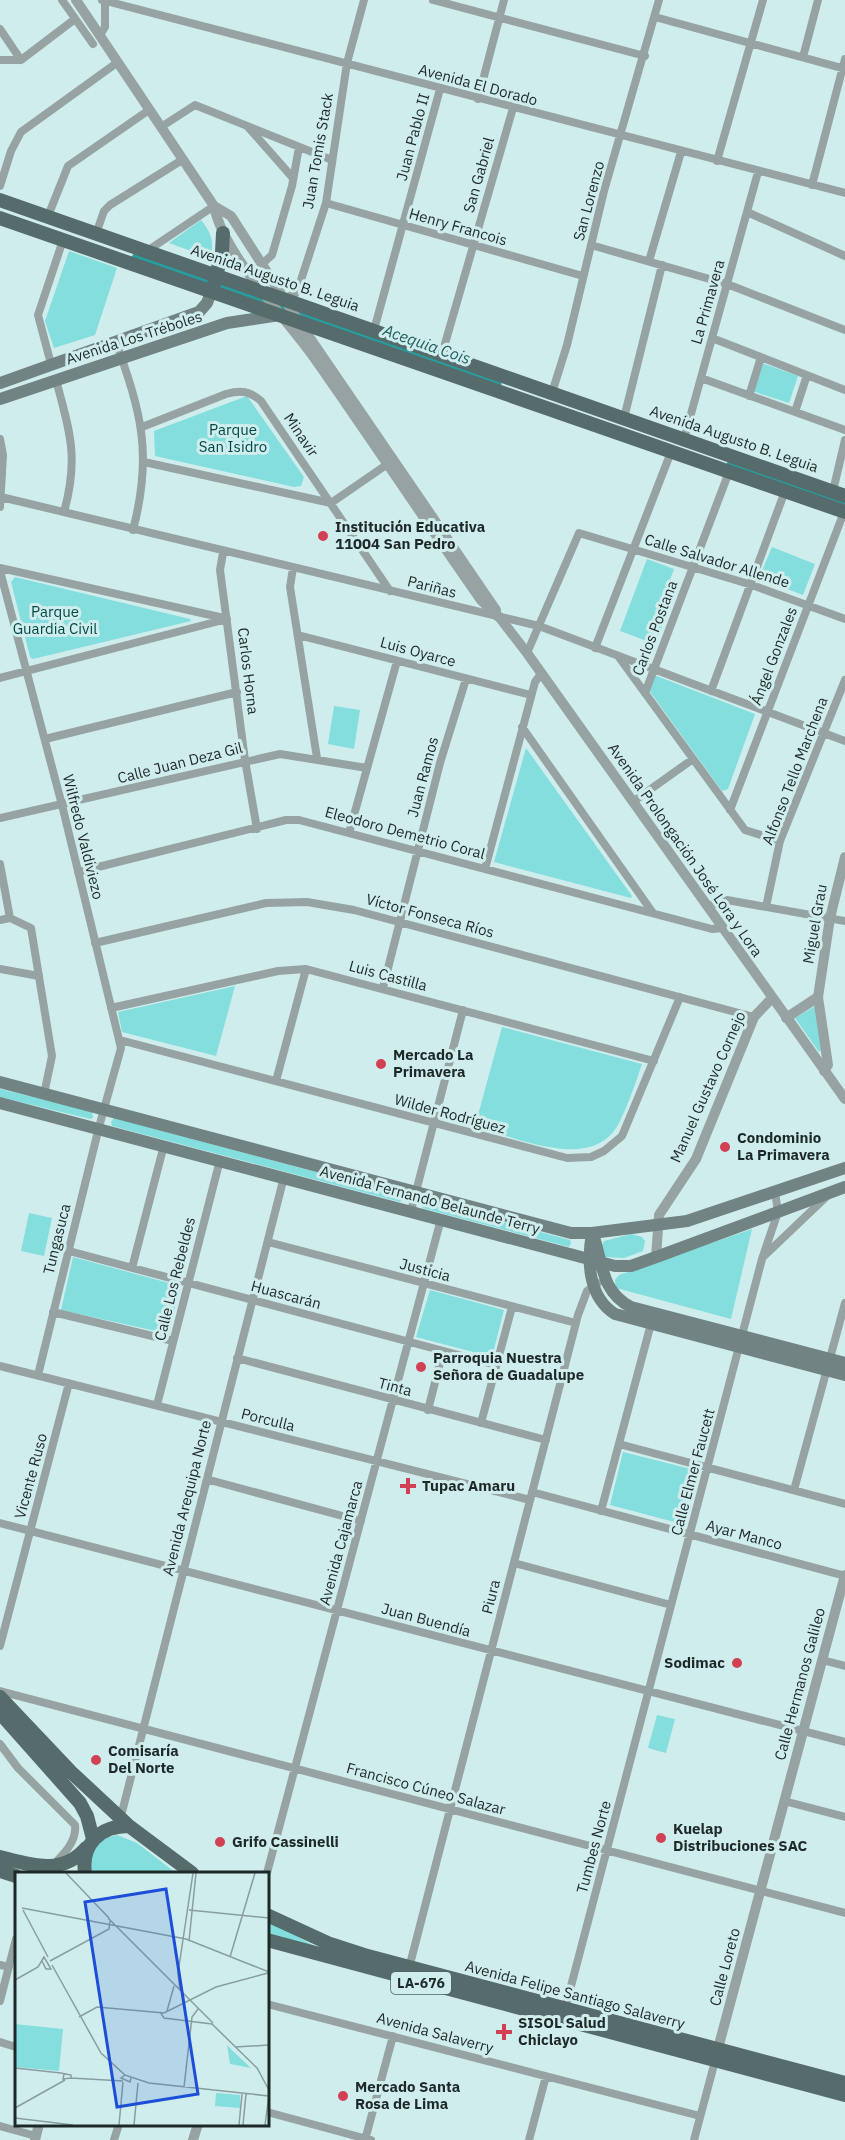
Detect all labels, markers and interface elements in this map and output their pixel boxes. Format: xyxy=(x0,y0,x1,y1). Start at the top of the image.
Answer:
street label: Avenida El Dorado xyxy=(416,59,540,110)
street label: Juan Tomis Stack xyxy=(298,91,337,210)
street label: Juan Pablo II xyxy=(392,91,433,183)
street label: San Gabriel xyxy=(459,135,498,215)
street label: San Lorenzo xyxy=(569,159,608,243)
street label: Henry Francois xyxy=(407,203,509,250)
street label: Avenida Augusto B. Leguia xyxy=(188,240,362,315)
street label: La Primavera xyxy=(686,257,729,346)
street label: Avenida Los Tréboles xyxy=(63,307,204,369)
water label: Acequia Cois xyxy=(380,319,473,368)
street label: Avenida Augusto B. Leguia xyxy=(647,401,821,476)
street label: Minavir xyxy=(280,409,323,461)
park label: Parque San Isidro xyxy=(199,420,267,456)
place label: Institución Educativa 11004 San Pedro xyxy=(335,517,486,553)
marker: Institución Educativa 11004 San Pedro xyxy=(316,529,330,543)
street label: Calle Salvador Allende xyxy=(642,529,792,592)
street label: Pariñas xyxy=(406,571,459,602)
street label: Carlos Postana xyxy=(628,578,681,678)
park label: Parque Guardia Civil xyxy=(13,602,97,638)
street label: Ángel Gonzales xyxy=(746,604,801,708)
street label: Carlos Horna xyxy=(234,627,263,715)
street label: Luis Oyarce xyxy=(378,632,458,671)
street label: Alfonso Tello Marchena xyxy=(758,694,832,848)
street label: Juan Ramos xyxy=(403,735,442,819)
street label: Calle Juan Deza Gil xyxy=(115,738,244,787)
street label: Avenida Prolongación José Lora y Lora xyxy=(604,739,767,960)
street label: Wilfredo Valdiviezo xyxy=(59,772,108,901)
street label: Eleodoro Demetrio Coral xyxy=(323,802,487,863)
street label: Miguel Grau xyxy=(798,883,831,965)
street label: Víctor Fonseca Ríos xyxy=(364,889,496,942)
street label: Luis Castilla xyxy=(347,956,429,995)
street label: Manuel Gustavo Cornejo xyxy=(666,1008,750,1165)
place label: Mercado La Primavera xyxy=(393,1045,474,1081)
marker: Mercado La Primavera xyxy=(374,1057,388,1071)
street label: Wilder Rodríguez xyxy=(392,1090,508,1138)
place label: Condominio La Primavera xyxy=(737,1128,830,1164)
marker: Condominio La Primavera xyxy=(718,1140,732,1154)
street label: Avenida Fernando Belaunde Terry xyxy=(318,1161,543,1238)
street label: Tungasuca xyxy=(39,1202,74,1276)
street label: Calle Los Rebeldes xyxy=(150,1215,199,1343)
street label: Justicia xyxy=(398,1254,453,1285)
street label: Huascarán xyxy=(249,1276,323,1313)
place label: Parroquia Nuestra Señora de Guadalupe xyxy=(433,1348,584,1384)
marker: Parroquia Nuestra Señora de Guadalupe xyxy=(414,1360,428,1374)
street label: Tinta xyxy=(376,1373,414,1400)
street label: Porculla xyxy=(239,1404,297,1435)
street label: Calle Elmer Faucett xyxy=(666,1406,719,1537)
street label: Avenida Arequipa Norte xyxy=(158,1418,215,1578)
street label: Vicente Ruso xyxy=(10,1431,51,1521)
place label: Tupac Amaru xyxy=(422,1476,515,1495)
marker: Tupac Amaru xyxy=(399,1477,417,1495)
street label: Avenida Cajamarca xyxy=(315,1478,366,1607)
street label: Ayar Manco xyxy=(704,1515,784,1554)
street label: Piura xyxy=(477,1578,504,1616)
street label: Juan Buendía xyxy=(379,1598,473,1641)
street label: Calle Hermanos Galileo xyxy=(770,1605,829,1762)
place label: Sodimac xyxy=(664,1653,725,1672)
marker: Sodimac xyxy=(730,1656,744,1670)
place label: Comisaría Del Norte xyxy=(108,1741,179,1777)
marker: Comisaría Del Norte xyxy=(89,1753,103,1767)
street label: Francisco Cúneo Salazar xyxy=(345,1758,508,1819)
street label: Tumbes Norte xyxy=(572,1798,615,1895)
place label: Kuelap Distribuciones SAC xyxy=(673,1819,808,1855)
marker: Kuelap Distribuciones SAC xyxy=(654,1831,668,1845)
place label: Grifo Cassinelli xyxy=(232,1832,339,1851)
marker: Grifo Cassinelli xyxy=(213,1835,227,1849)
inset map xyxy=(15,1872,268,2125)
street label: Calle Loreto xyxy=(705,1926,744,2008)
street label: Avenida Felipe Santiago Salaverry xyxy=(463,1956,688,2033)
road number: LA-676 xyxy=(391,1972,451,1994)
street label: Avenida Salaverry xyxy=(375,2008,496,2057)
place label: SISOL Salud Chiclayo xyxy=(518,2013,606,2049)
marker: SISOL Salud Chiclayo xyxy=(495,2023,513,2041)
place label: Mercado Santa Rosa de Lima xyxy=(355,2077,461,2113)
marker: Mercado Santa Rosa de Lima xyxy=(336,2089,350,2103)

